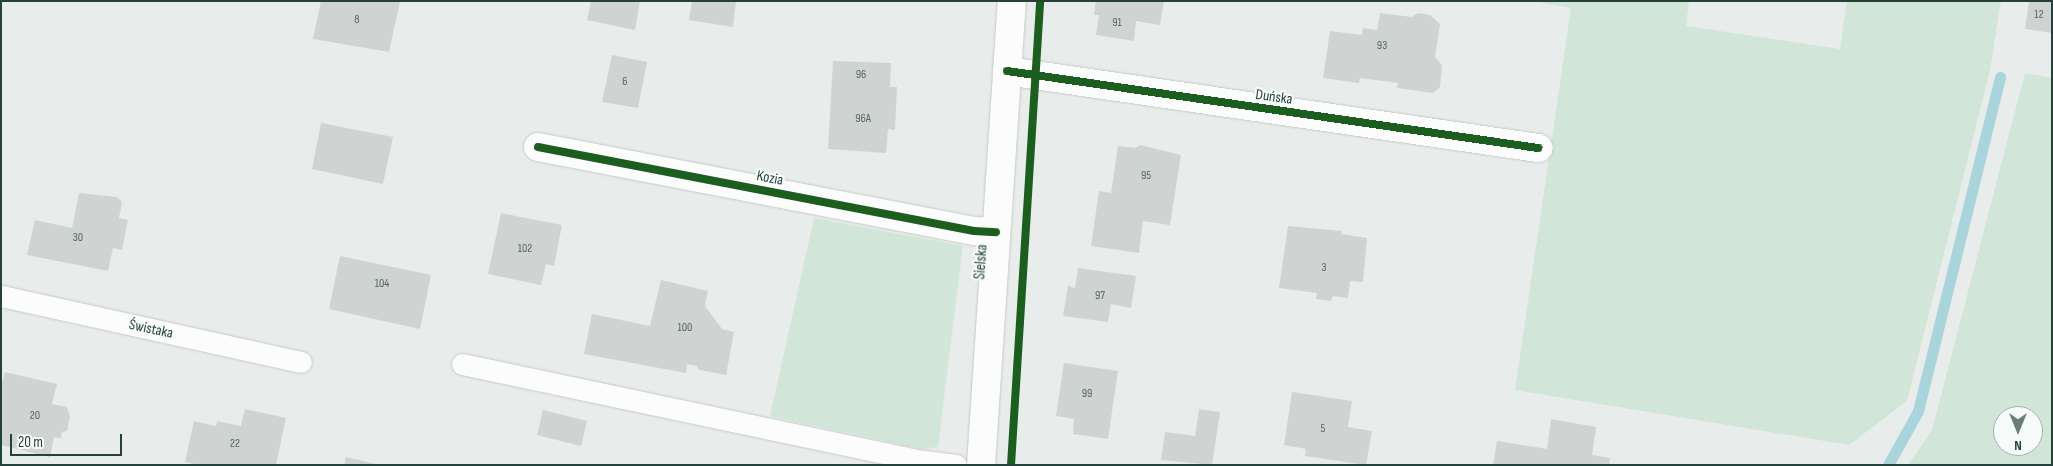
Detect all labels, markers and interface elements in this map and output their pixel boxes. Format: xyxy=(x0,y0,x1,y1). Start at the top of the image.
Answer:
house number: 12 xyxy=(2034,8,2044,22)
house number: 8 xyxy=(354,13,360,27)
house number: 91 xyxy=(1112,16,1122,30)
house number: 93 xyxy=(1377,39,1387,53)
house number: 96 xyxy=(856,68,866,82)
house number: 6 xyxy=(622,75,628,89)
street label: Duńska xyxy=(1254,86,1294,108)
house number: 96A xyxy=(855,112,871,126)
street label: Kozia xyxy=(755,167,785,189)
house number: 95 xyxy=(1141,169,1151,183)
house number: 30 xyxy=(73,231,83,245)
house number: 102 xyxy=(518,242,532,256)
street label: Sielska xyxy=(971,244,991,280)
house number: 3 xyxy=(1321,261,1327,275)
house number: 104 xyxy=(375,277,389,291)
house number: 97 xyxy=(1095,289,1105,303)
street label: Świstaka xyxy=(127,316,175,342)
house number: 100 xyxy=(678,321,692,335)
house number: 99 xyxy=(1082,387,1092,401)
north arrow xyxy=(1993,406,2043,456)
house number: 20 xyxy=(30,409,40,423)
house number: 5 xyxy=(1321,422,1325,436)
scale bar xyxy=(12,424,125,456)
text: 20 m xyxy=(18,433,43,452)
house number: 22 xyxy=(230,437,240,451)
text: N xyxy=(2014,437,2022,454)

